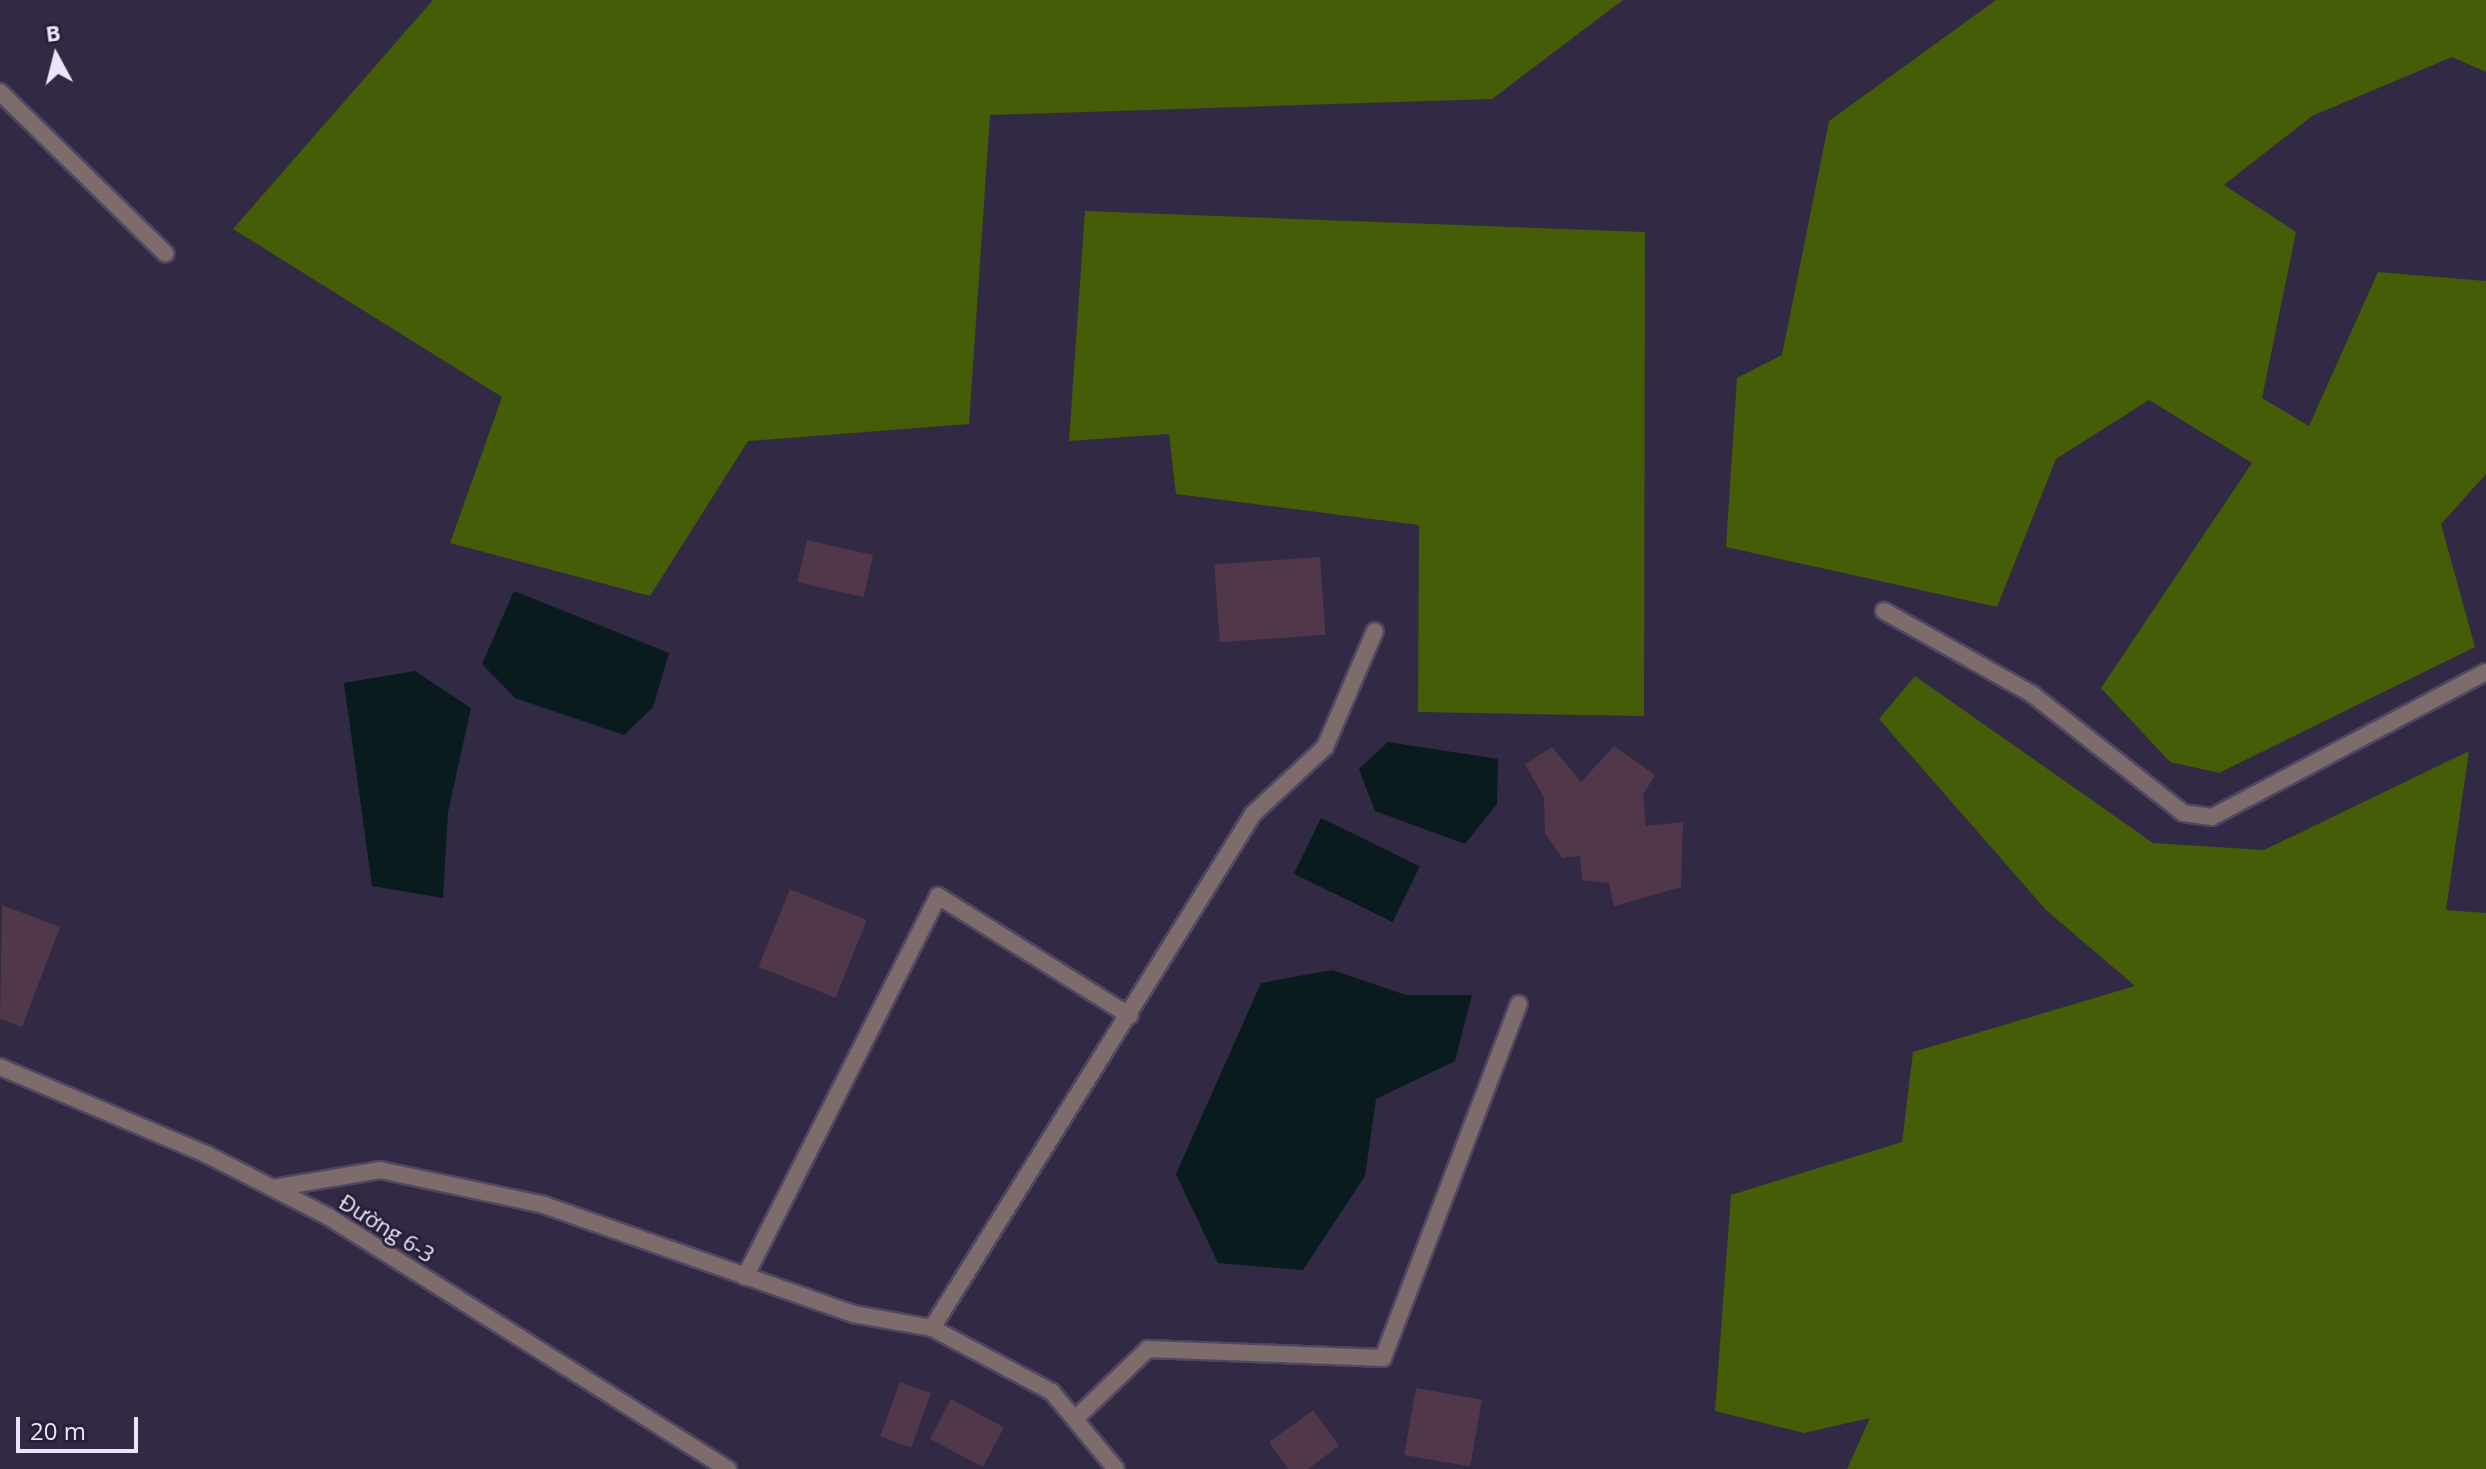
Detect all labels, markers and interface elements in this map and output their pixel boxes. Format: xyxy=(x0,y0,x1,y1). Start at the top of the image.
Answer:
north arrow xyxy=(16,16,96,96)
text: B xyxy=(44,16,62,48)
street label: Đường 6-3 xyxy=(334,1188,440,1268)
scale bar xyxy=(20,1401,142,1451)
text: 20 m xyxy=(30,1414,86,1447)

